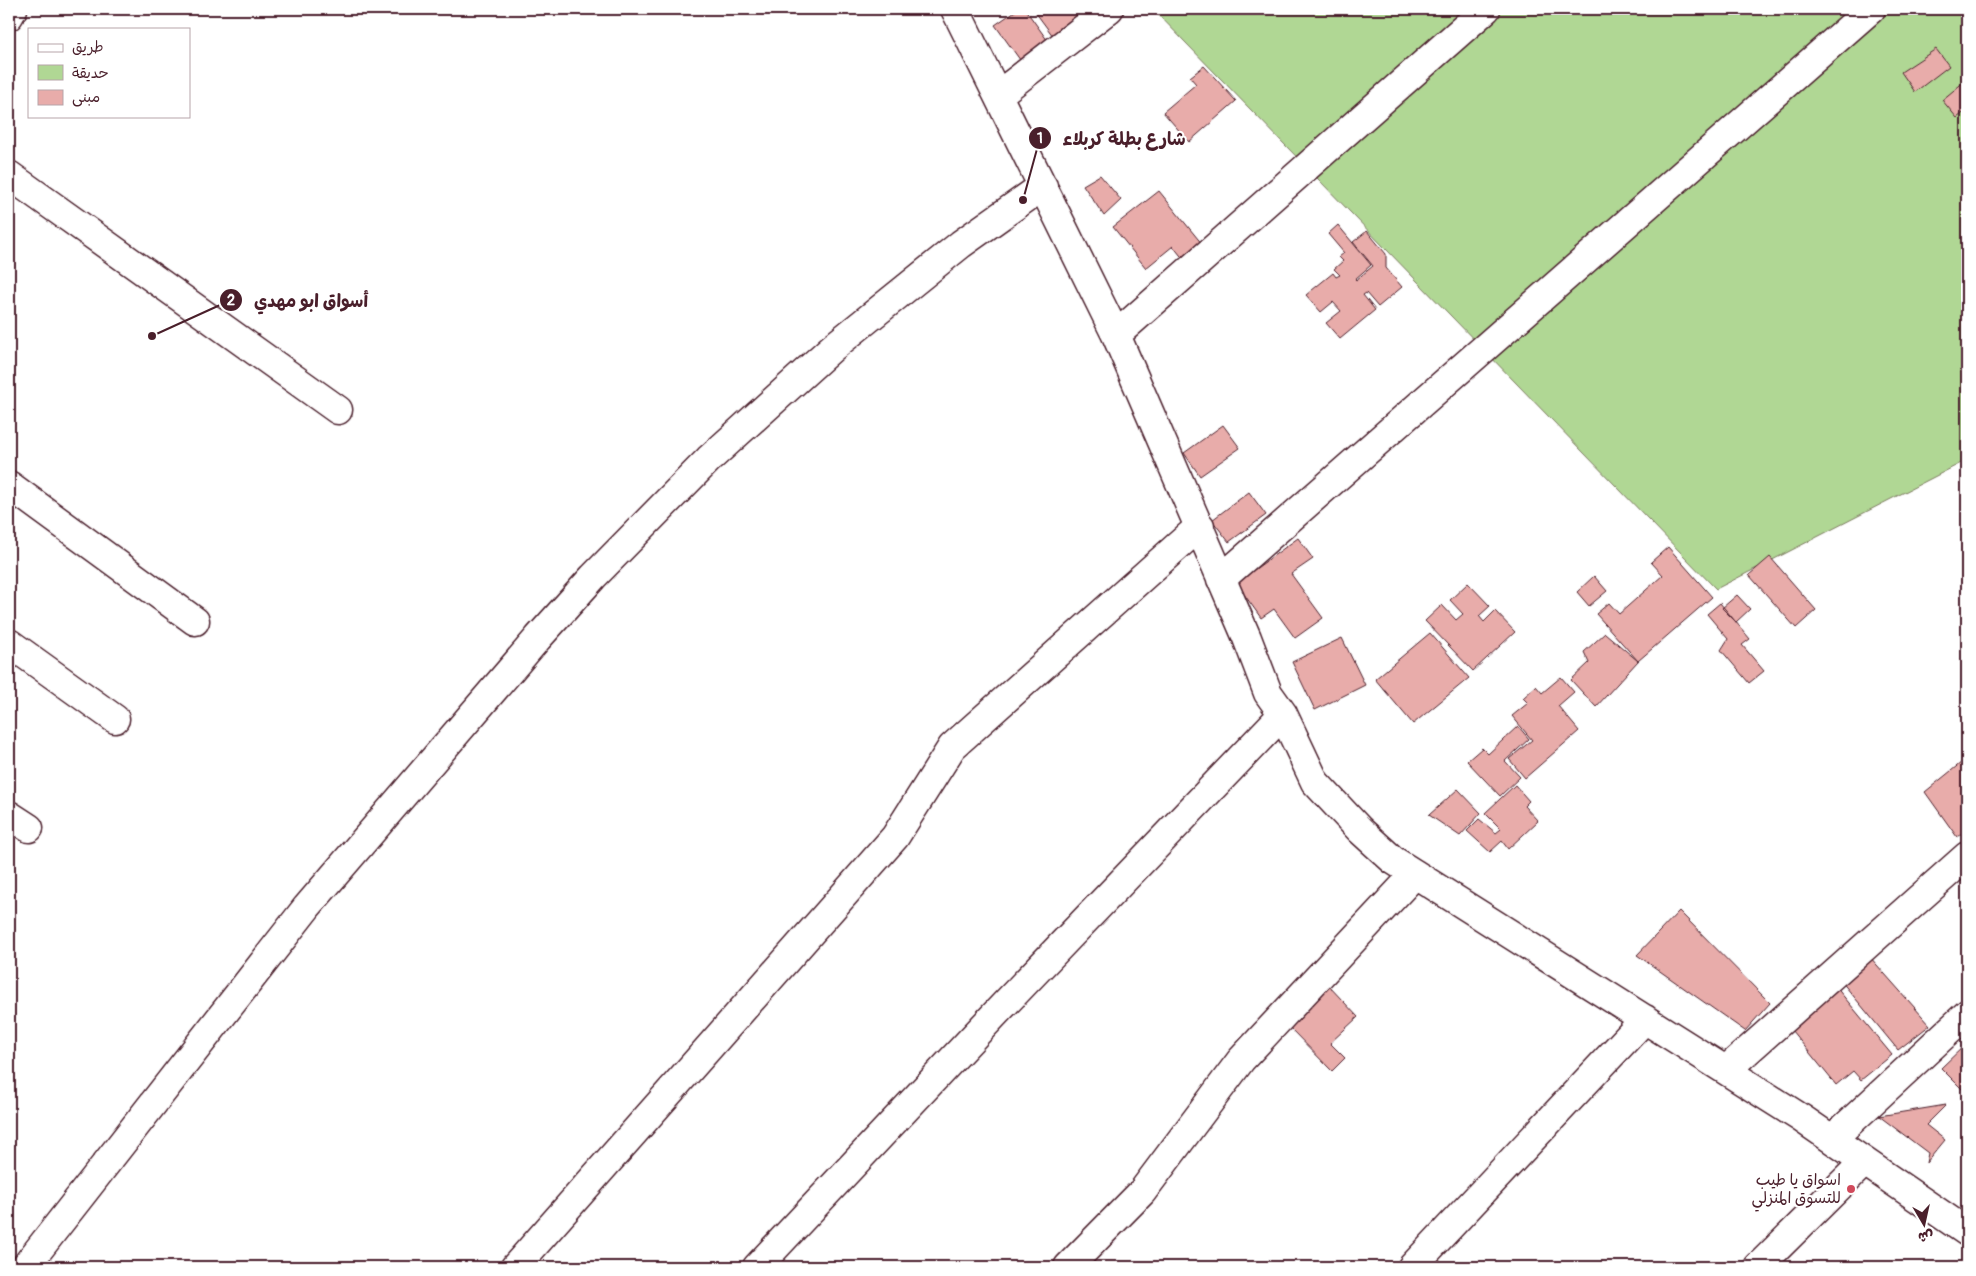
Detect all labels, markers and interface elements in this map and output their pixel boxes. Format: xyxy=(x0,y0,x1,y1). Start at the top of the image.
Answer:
legend xyxy=(28,28,190,118)
text: طريق xyxy=(72,38,104,57)
text: حديقة xyxy=(72,64,109,83)
text: مبنى xyxy=(72,88,100,107)
callout: شارع بطلة كربلاء xyxy=(1027,122,1195,155)
text: شارع بطلة كربلاء xyxy=(1062,128,1186,151)
text: 1 xyxy=(1037,129,1043,148)
callout: أسواق ابو مهدي xyxy=(219,284,378,317)
text: أسواق ابو مهدي xyxy=(254,290,368,315)
text: 2 xyxy=(227,291,235,310)
place label: اسواق يا طيب للتسوق المنزلي xyxy=(1752,1170,1841,1212)
marker: اسواق يا طيب للتسوق المنزلي xyxy=(1845,1183,1857,1195)
north arrow xyxy=(1898,1198,1948,1248)
text: ش xyxy=(1917,1227,1935,1246)

